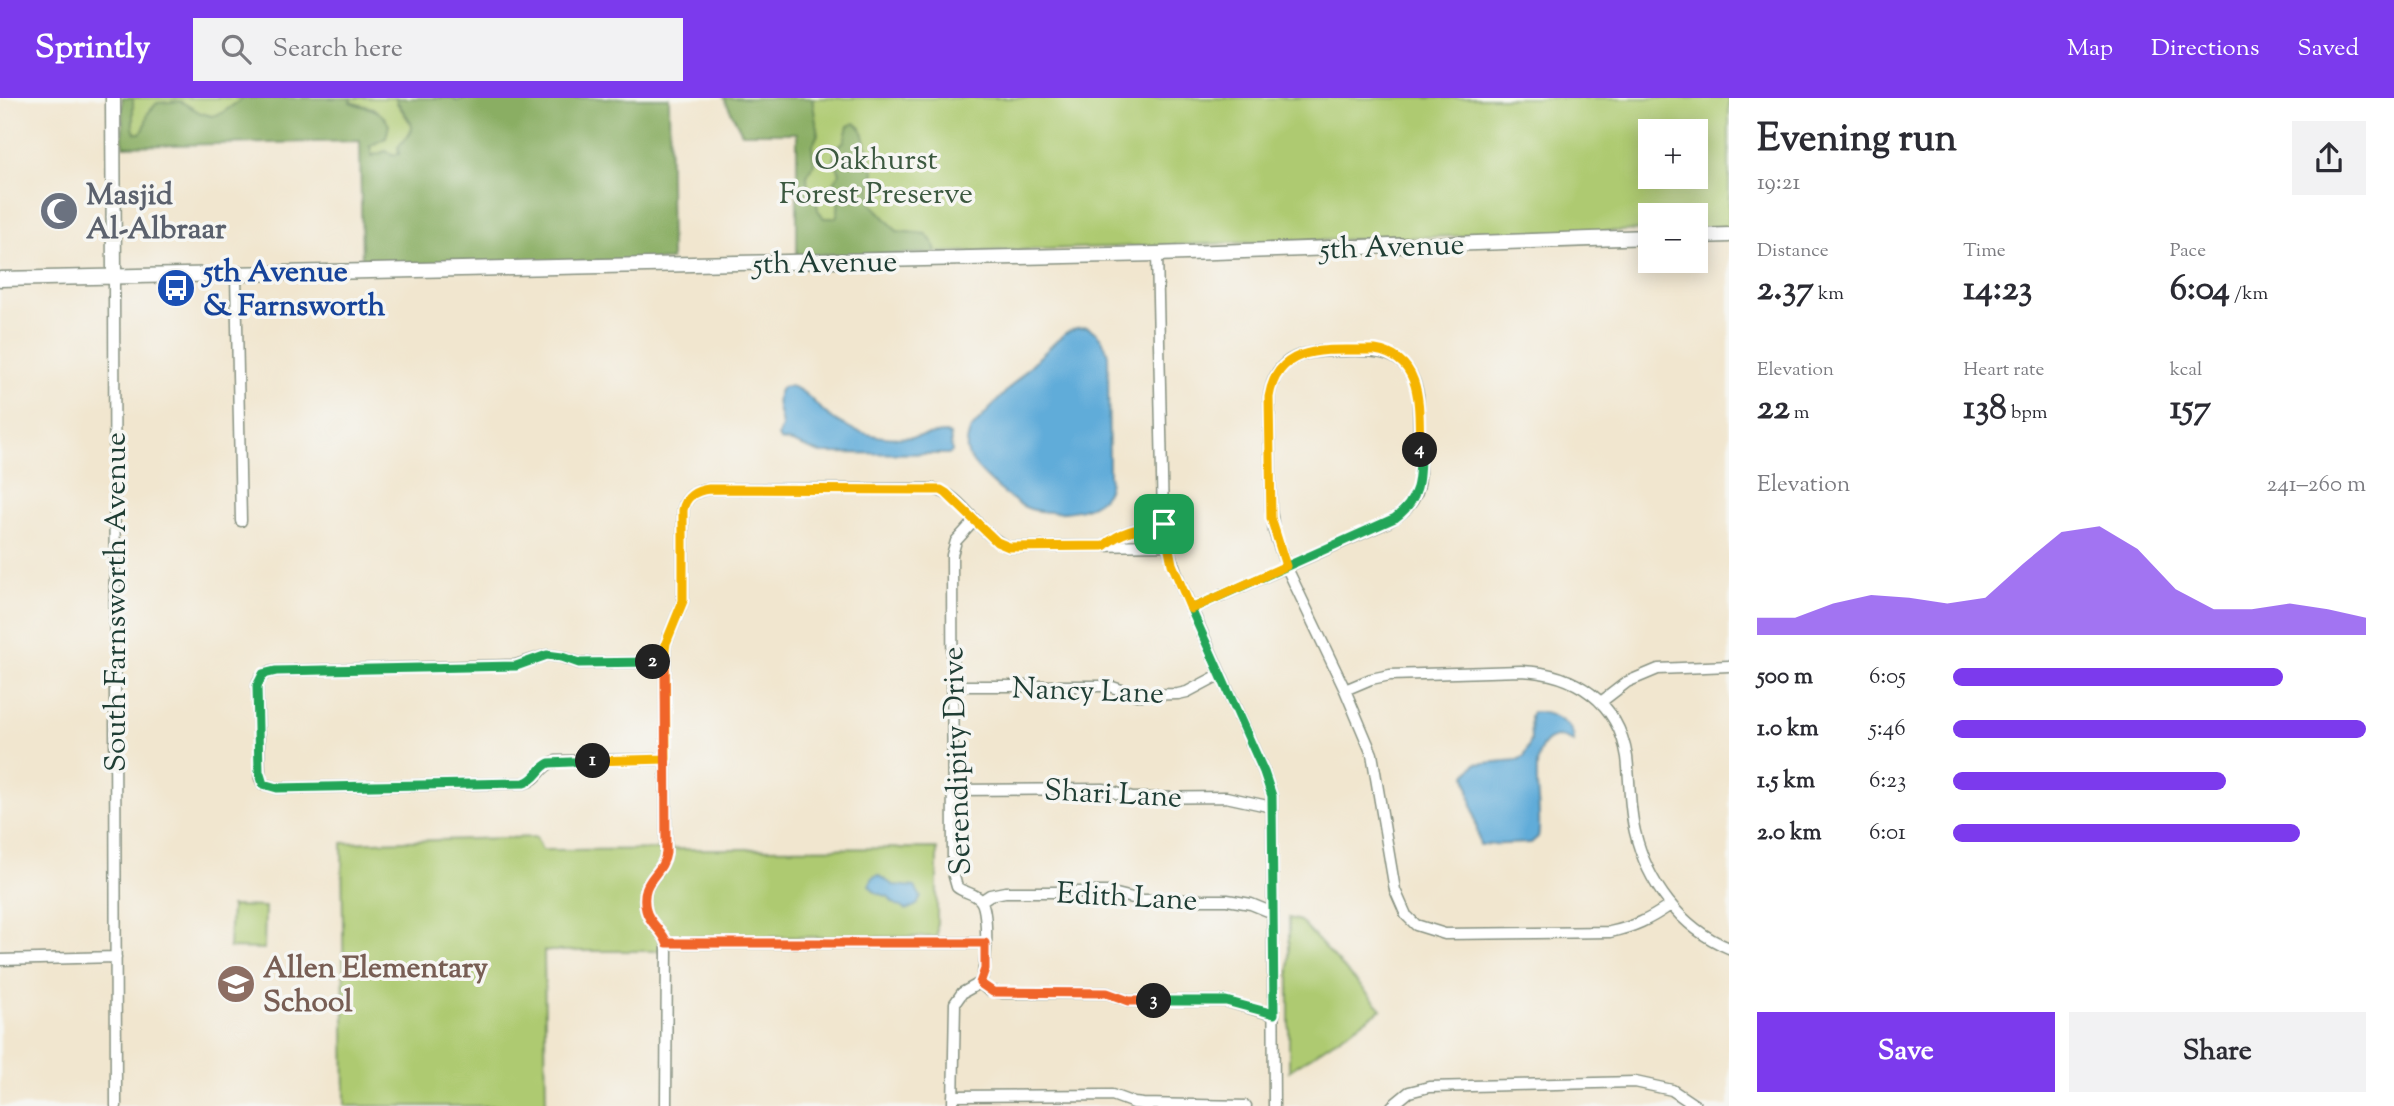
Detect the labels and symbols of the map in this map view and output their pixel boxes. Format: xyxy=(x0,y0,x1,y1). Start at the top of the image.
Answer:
park label: Oakhurst Forest Preserve xyxy=(779,140,973,217)
place label: Masjid Al-Albraar xyxy=(86,175,227,252)
mosque icon: Masjid Al-Albraar xyxy=(38,190,80,232)
street label: 5th Avenue xyxy=(1317,224,1465,273)
street label: 5th Avenue xyxy=(750,242,898,287)
place label: 5th Avenue & Farnsworth xyxy=(201,252,386,329)
bus stop icon: 5th Avenue & Farnsworth xyxy=(155,267,197,309)
street label: South Farnsworth Avenue xyxy=(96,432,139,772)
pin: 4 xyxy=(1402,432,1438,468)
pin xyxy=(1134,494,1194,554)
pin: 2 xyxy=(636,644,670,680)
street label: Serendipity Drive xyxy=(933,646,984,876)
street label: Nancy Lane xyxy=(1011,668,1165,717)
pin: 1 xyxy=(576,744,610,778)
street label: Shari Lane xyxy=(1043,770,1183,821)
street label: Edith Lane xyxy=(1055,873,1198,924)
place label: Allen Elementary School xyxy=(263,948,488,1025)
school or university icon: Allen Elementary School xyxy=(215,963,257,1005)
pin: 3 xyxy=(1136,984,1172,1018)

